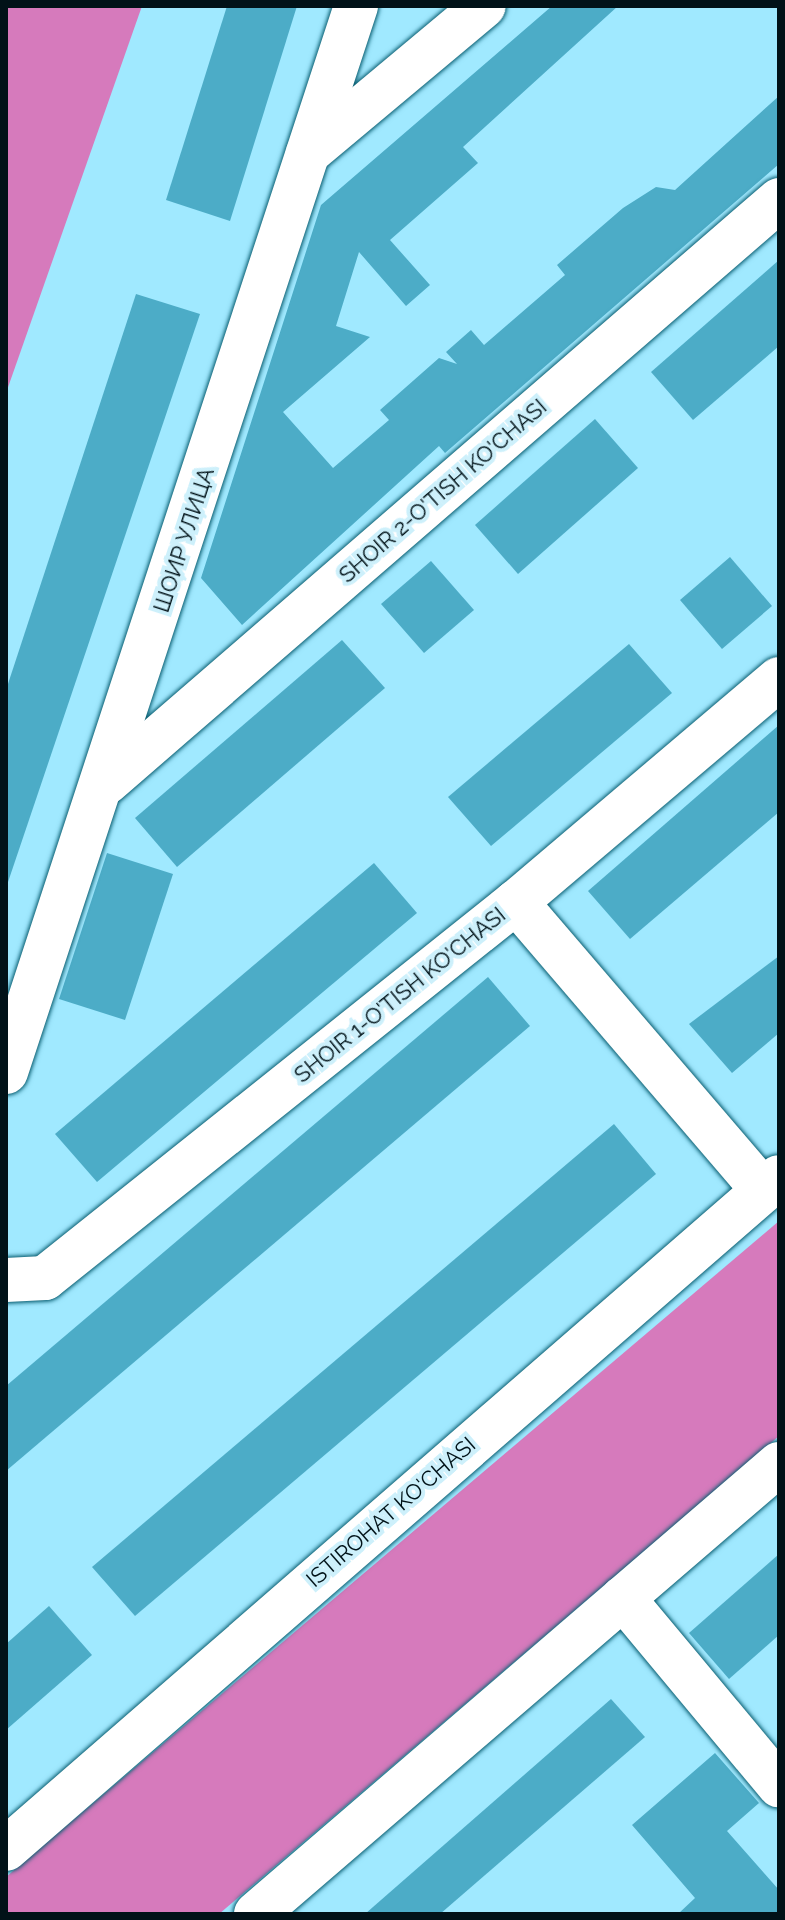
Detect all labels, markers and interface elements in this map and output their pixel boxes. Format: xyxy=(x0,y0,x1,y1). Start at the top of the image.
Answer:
street label: SHOIR 2-O'TISH KO'CHASI xyxy=(334,394,552,588)
street label: ШОИР УЛИЦА xyxy=(148,464,220,616)
street label: SHOIR 1-O'TISH KO'CHASI xyxy=(289,902,511,1088)
street label: ISTIROHAT KO'CHASI xyxy=(301,1431,481,1593)

